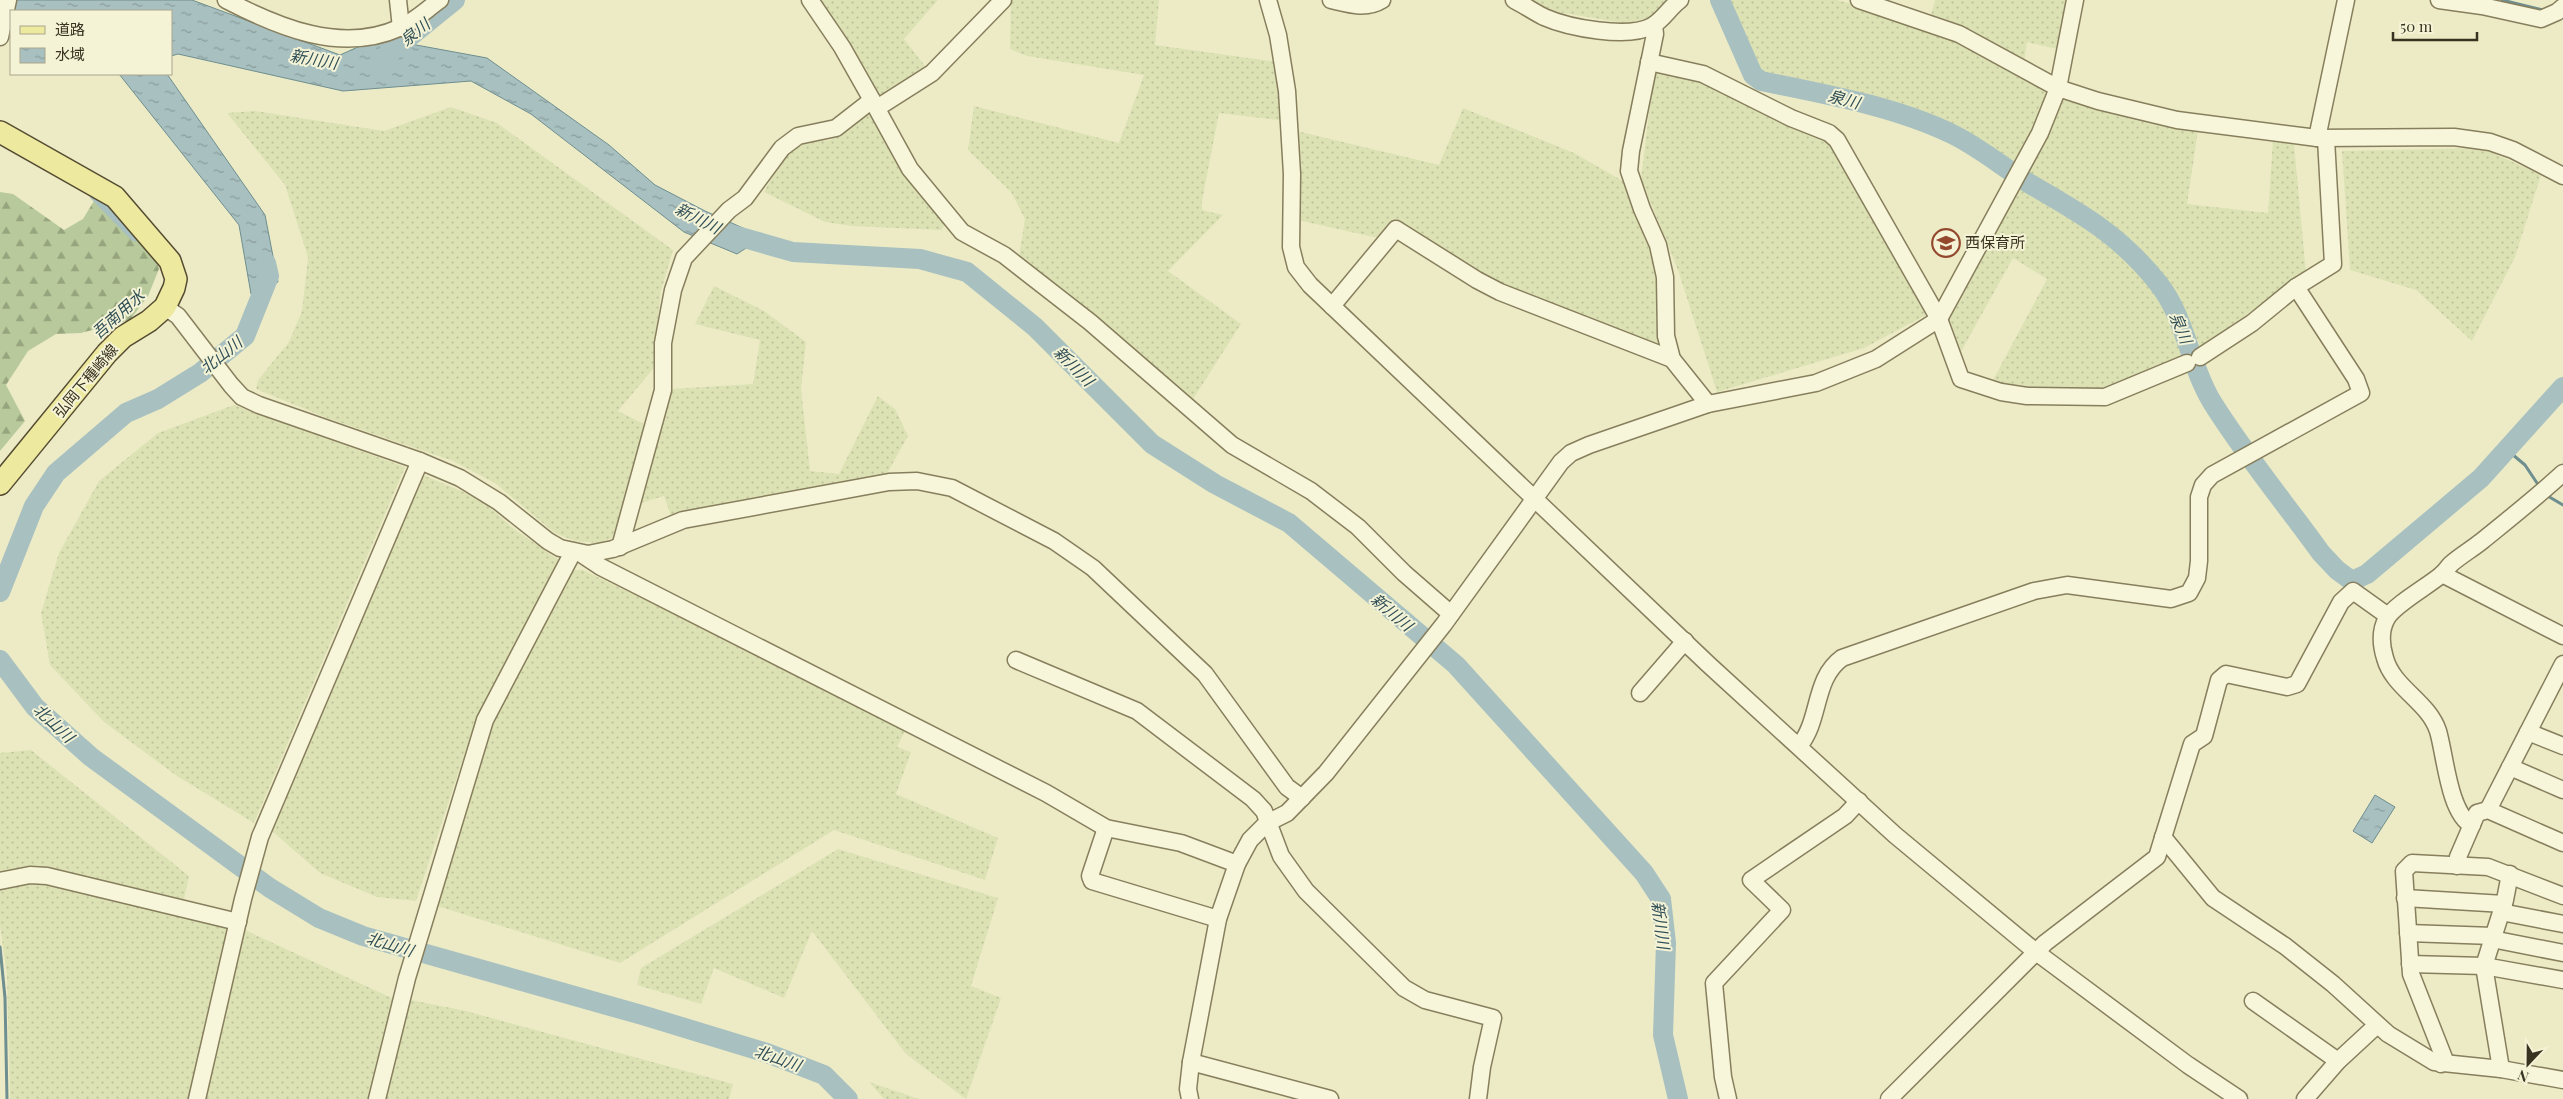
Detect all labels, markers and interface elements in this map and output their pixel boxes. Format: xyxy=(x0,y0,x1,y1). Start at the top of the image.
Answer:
legend xyxy=(10,10,172,75)
scale bar xyxy=(2393,10,2477,42)
water label: 泉川 xyxy=(396,12,435,50)
text: 50 m xyxy=(2400,16,2433,36)
text: 道路 xyxy=(55,19,85,39)
text: 水域 xyxy=(55,44,85,64)
water label: 新川川 xyxy=(289,44,342,73)
water label: 泉川 xyxy=(1826,84,1864,113)
water label: 新川川 xyxy=(672,197,726,239)
school or university icon: 西保育所 xyxy=(1931,228,1961,258)
place label: 西保育所 xyxy=(1965,232,2025,252)
water label: 吾南用水 xyxy=(87,283,150,343)
water label: 泉川 xyxy=(2166,309,2198,348)
water label: 北山川 xyxy=(195,330,247,378)
street label: 弘岡下種崎線 xyxy=(49,339,122,421)
water label: 新川川 xyxy=(1050,341,1100,391)
water label: 新川川 xyxy=(1367,588,1419,636)
water label: 北山川 xyxy=(30,699,81,748)
water label: 新川川 xyxy=(1648,900,1675,952)
water label: 北山川 xyxy=(364,926,418,961)
north arrow xyxy=(2503,1039,2553,1089)
water label: 北山川 xyxy=(752,1040,806,1076)
text: N xyxy=(2515,1066,2531,1087)

